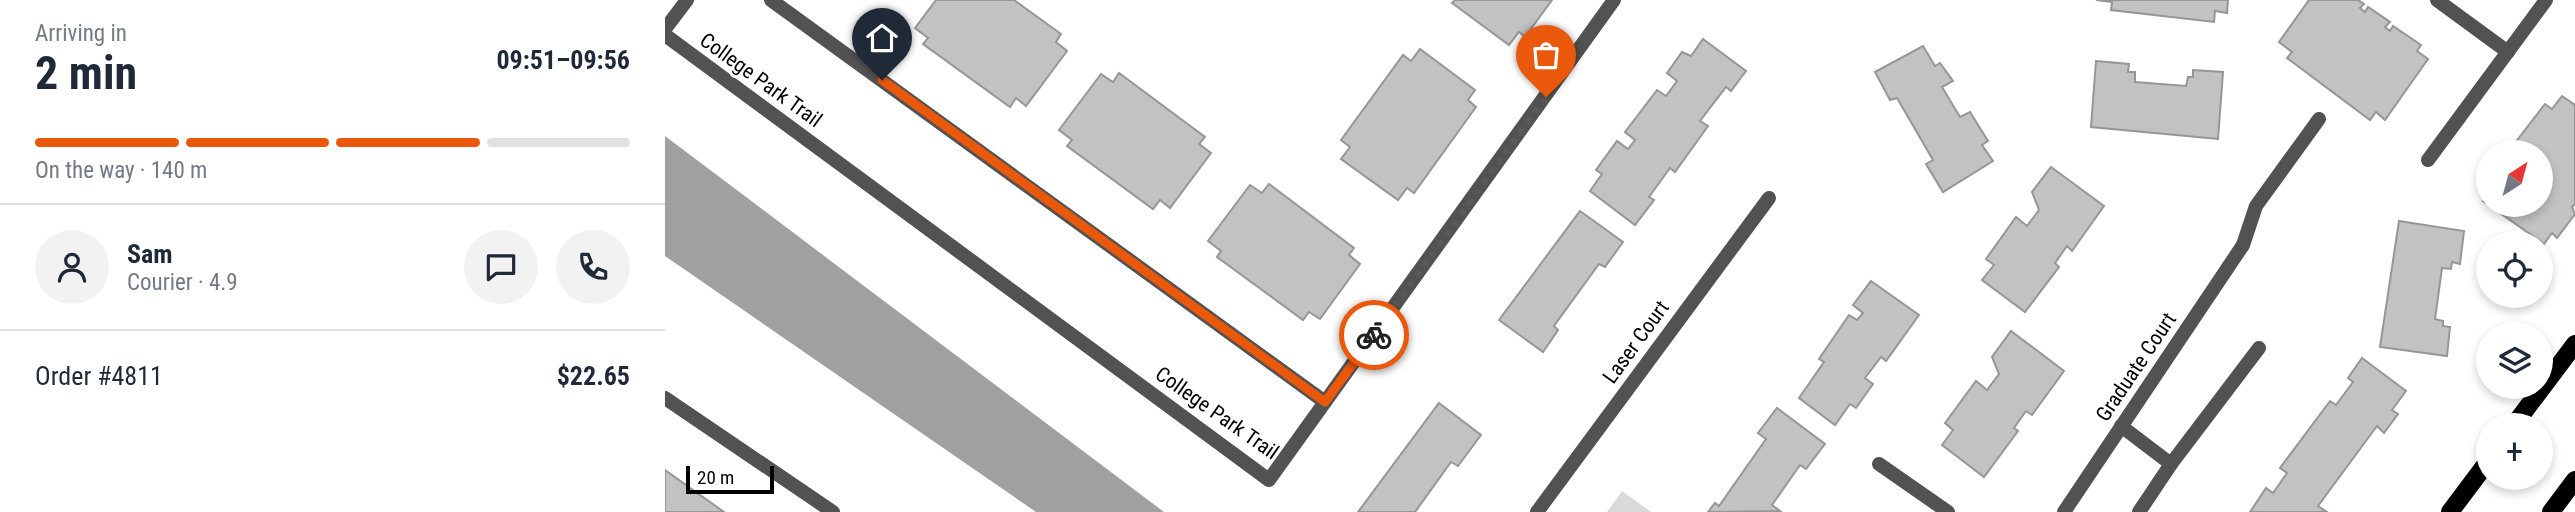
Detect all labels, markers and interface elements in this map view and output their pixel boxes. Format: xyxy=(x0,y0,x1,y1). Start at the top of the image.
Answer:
pin xyxy=(852,8,912,80)
icon: home xyxy=(863,19,901,57)
text: Arriving in xyxy=(35,20,127,47)
pin xyxy=(1516,25,1576,97)
street label: College Park Trail xyxy=(695,28,827,132)
icon: bag xyxy=(1527,36,1565,74)
text: 09:51–09:56 xyxy=(496,45,630,75)
text: 2 min xyxy=(35,46,137,100)
north arrow xyxy=(2476,140,2553,217)
map controls xyxy=(2476,140,2553,490)
text: On the way · 140 m xyxy=(35,157,207,184)
button: person xyxy=(35,230,109,304)
button: chat xyxy=(464,230,538,304)
button: phone xyxy=(556,230,630,304)
button: locate xyxy=(2476,231,2553,308)
text: Sam xyxy=(127,239,173,269)
text: Courier · 4.9 xyxy=(127,269,238,296)
street label: Laser Court xyxy=(1598,296,1674,388)
courier xyxy=(1339,300,1409,370)
street label: Graduate Court xyxy=(2091,308,2181,426)
icon: bike xyxy=(1355,316,1393,354)
button: layers xyxy=(2476,322,2553,399)
text: Order #4811 xyxy=(35,361,163,391)
text: $22.65 xyxy=(557,361,630,391)
street label: College Park Trail xyxy=(1151,362,1283,464)
button: + xyxy=(2476,413,2553,490)
scale bar xyxy=(686,463,773,495)
text: 20 m xyxy=(697,466,734,489)

